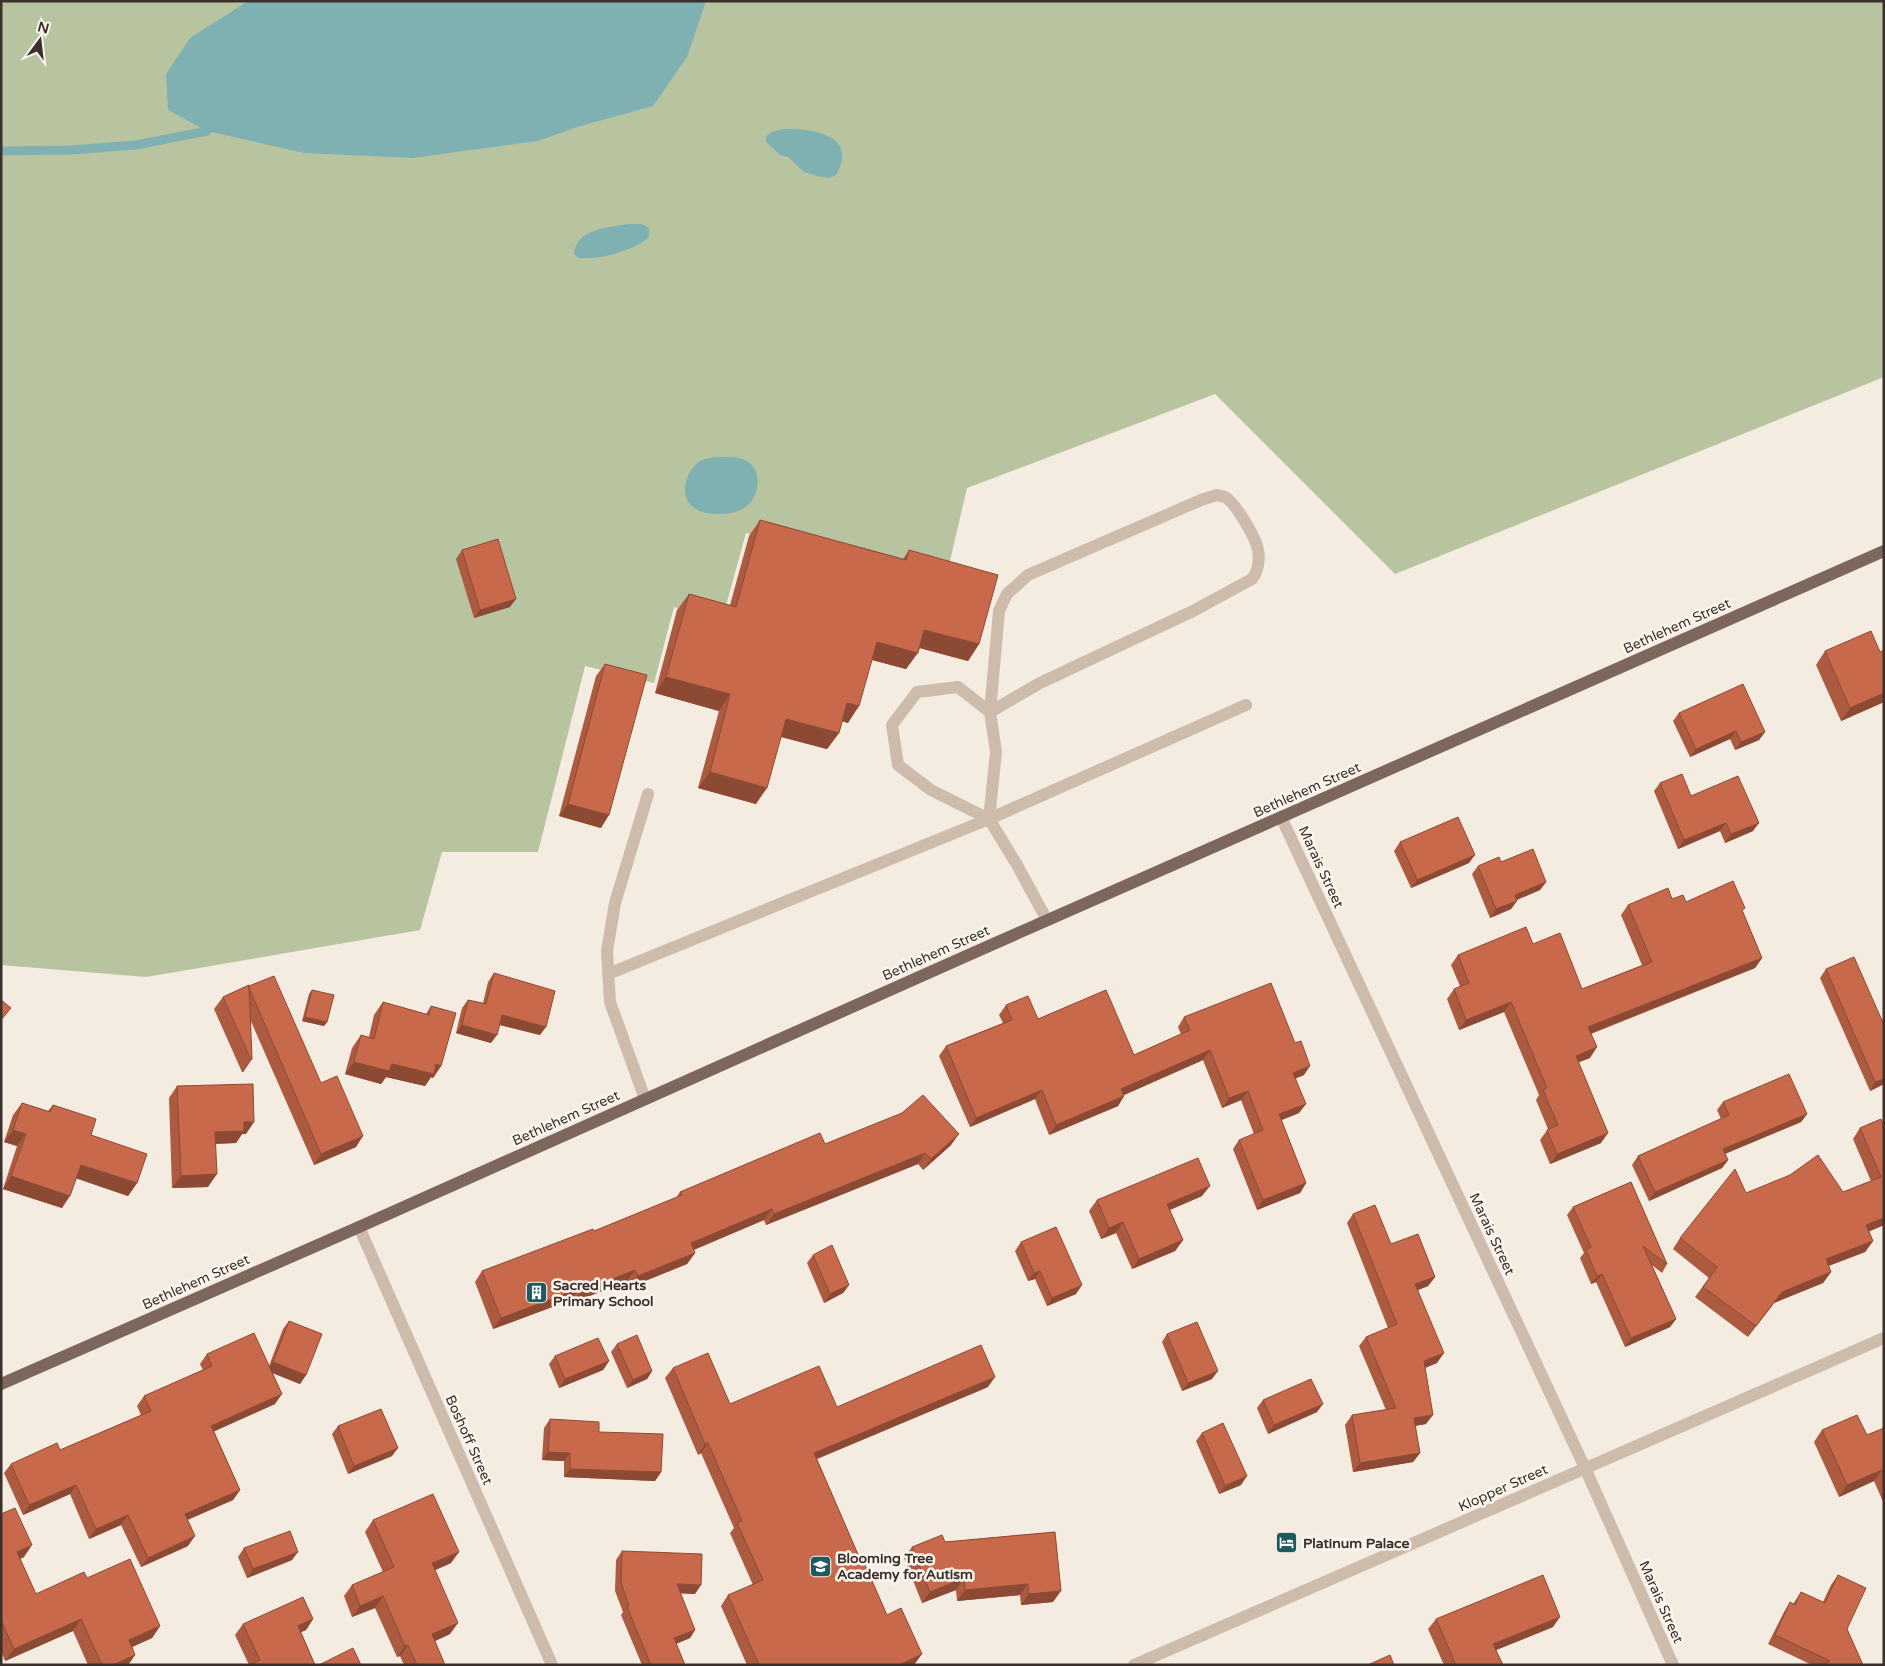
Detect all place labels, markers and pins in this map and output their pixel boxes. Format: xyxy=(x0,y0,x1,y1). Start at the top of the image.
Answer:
place label: Sacred Hearts Primary School xyxy=(553,1277,654,1310)
building icon: Sacred Hearts Primary School xyxy=(525,1281,549,1305)
hotel icon: Platinum Palace xyxy=(1275,1531,1299,1555)
place label: Platinum Palace xyxy=(1303,1535,1410,1552)
place label: Blooming Tree Academy for Autism xyxy=(837,1550,973,1583)
school or university icon: Blooming Tree Academy for Autism xyxy=(809,1554,833,1578)

